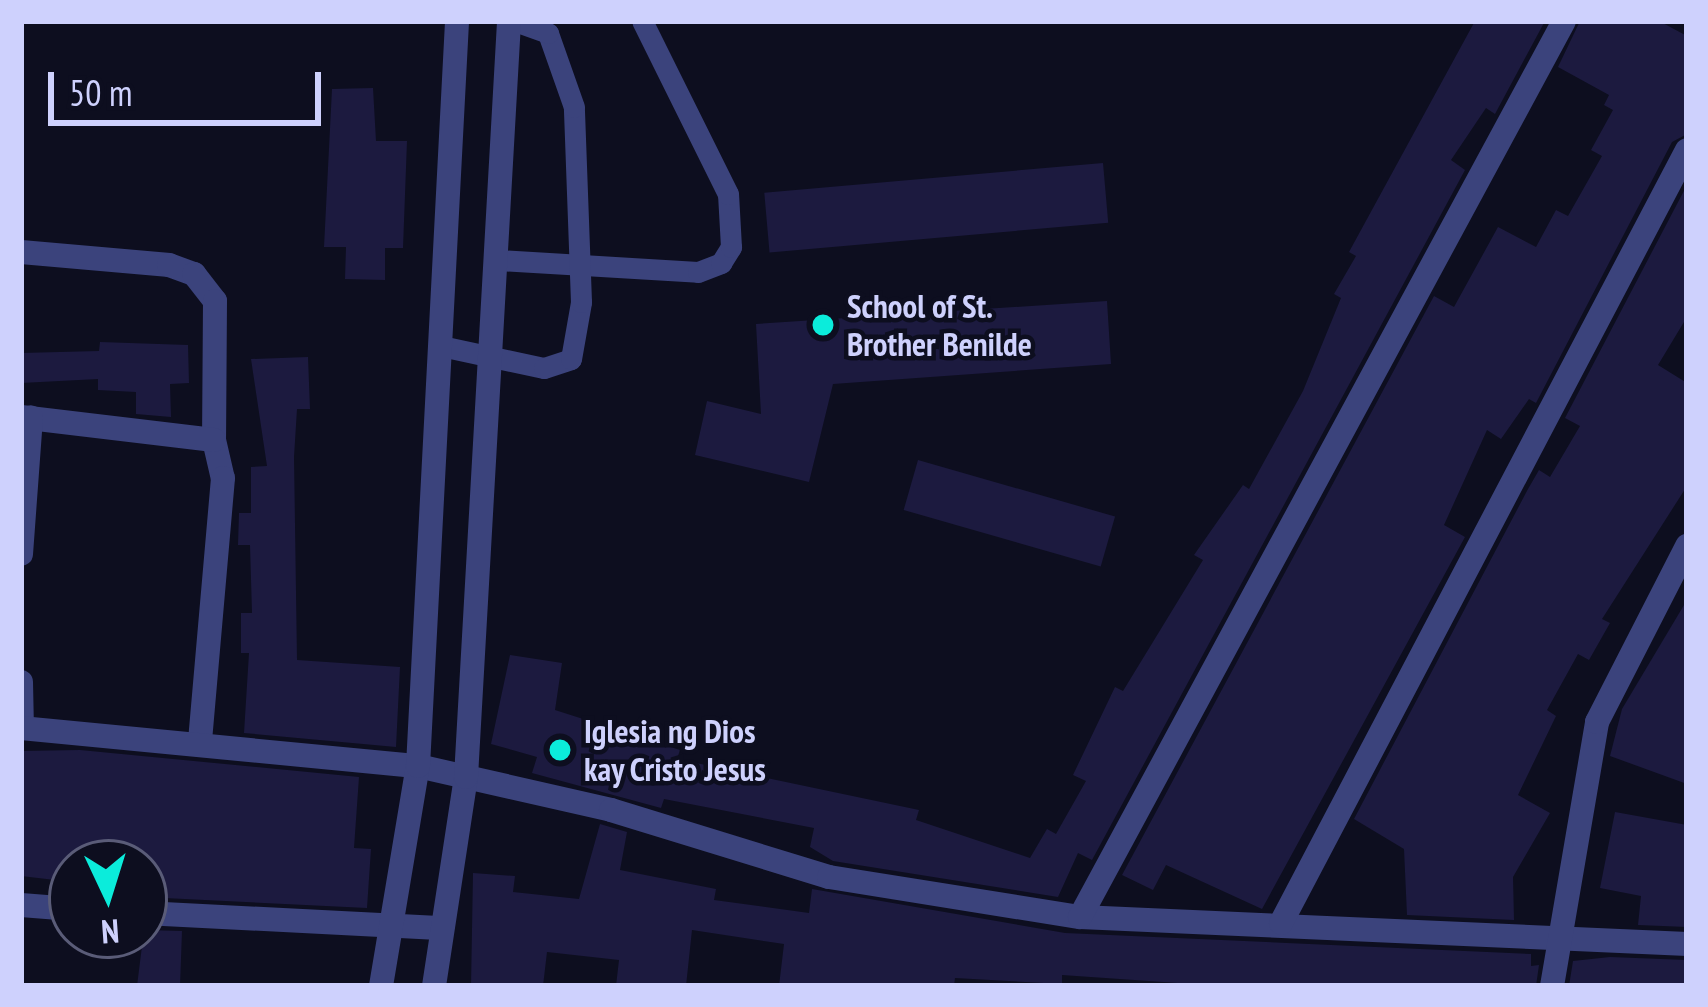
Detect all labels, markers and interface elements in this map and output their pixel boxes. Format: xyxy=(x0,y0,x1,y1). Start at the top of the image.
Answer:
scale bar xyxy=(54,48,327,122)
text: 50 m xyxy=(69,69,132,116)
place label: School of St. Brother Benilde xyxy=(847,286,1032,364)
marker: School of St. Brother Benilde xyxy=(810,312,836,338)
place label: Iglesia ng Dios kay Cristo Jesus xyxy=(584,711,767,789)
marker: Iglesia ng Dios kay Cristo Jesus xyxy=(547,737,573,763)
north arrow xyxy=(48,839,168,959)
text: N xyxy=(100,910,121,954)

